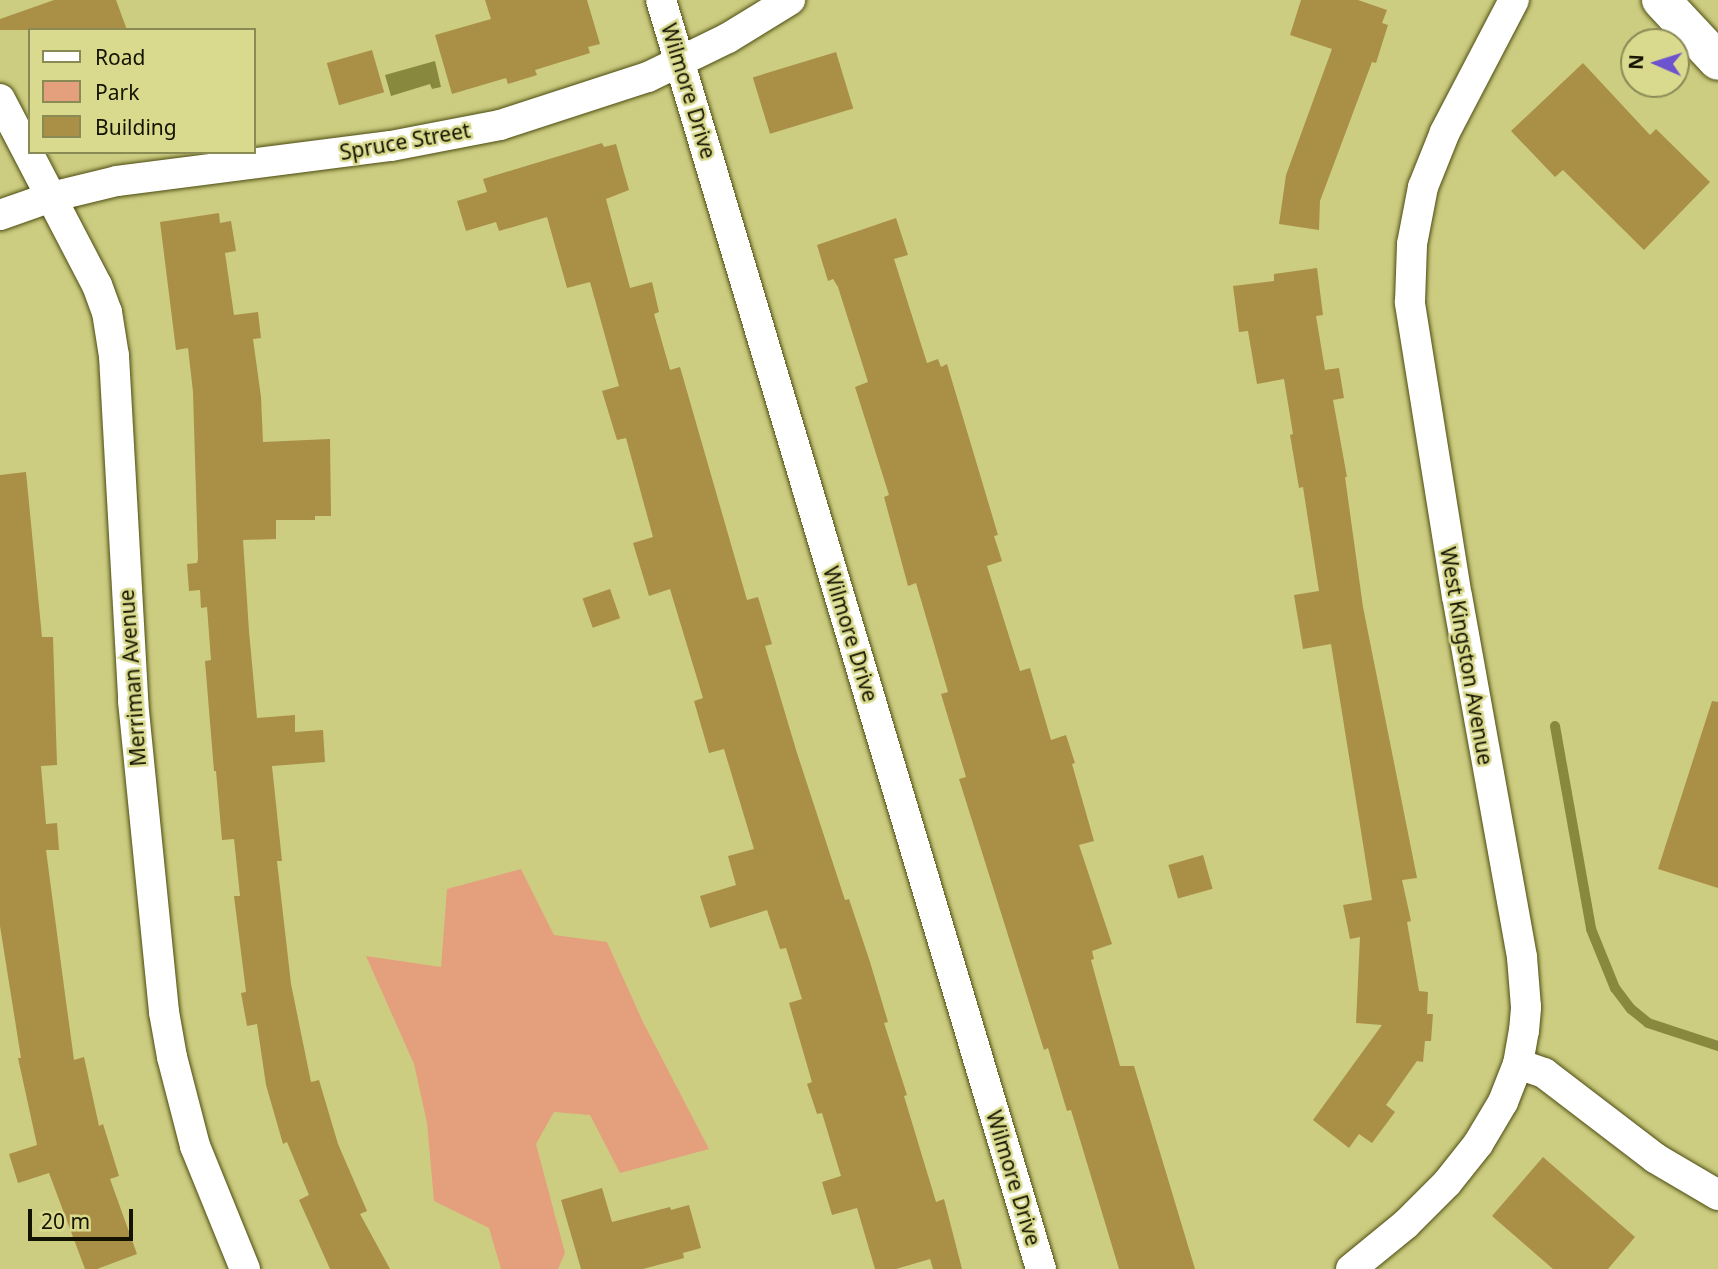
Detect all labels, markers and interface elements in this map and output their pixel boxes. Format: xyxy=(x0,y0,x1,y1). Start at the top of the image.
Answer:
street label: Wilmore Drive xyxy=(656,20,722,162)
legend xyxy=(28,28,256,154)
north arrow xyxy=(1620,28,1690,98)
text: Road xyxy=(95,43,145,71)
text: N xyxy=(1623,54,1649,70)
text: Park xyxy=(95,78,139,106)
text: Building xyxy=(95,113,177,141)
street label: Spruce Street xyxy=(338,117,472,165)
street label: West Kingston Avenue xyxy=(1435,545,1499,767)
street label: Wilmore Drive xyxy=(818,563,884,705)
street label: Merriman Avenue xyxy=(113,589,151,767)
street label: Wilmore Drive xyxy=(981,1107,1047,1249)
scale bar xyxy=(32,1196,136,1240)
text: 20 m xyxy=(41,1207,90,1235)

